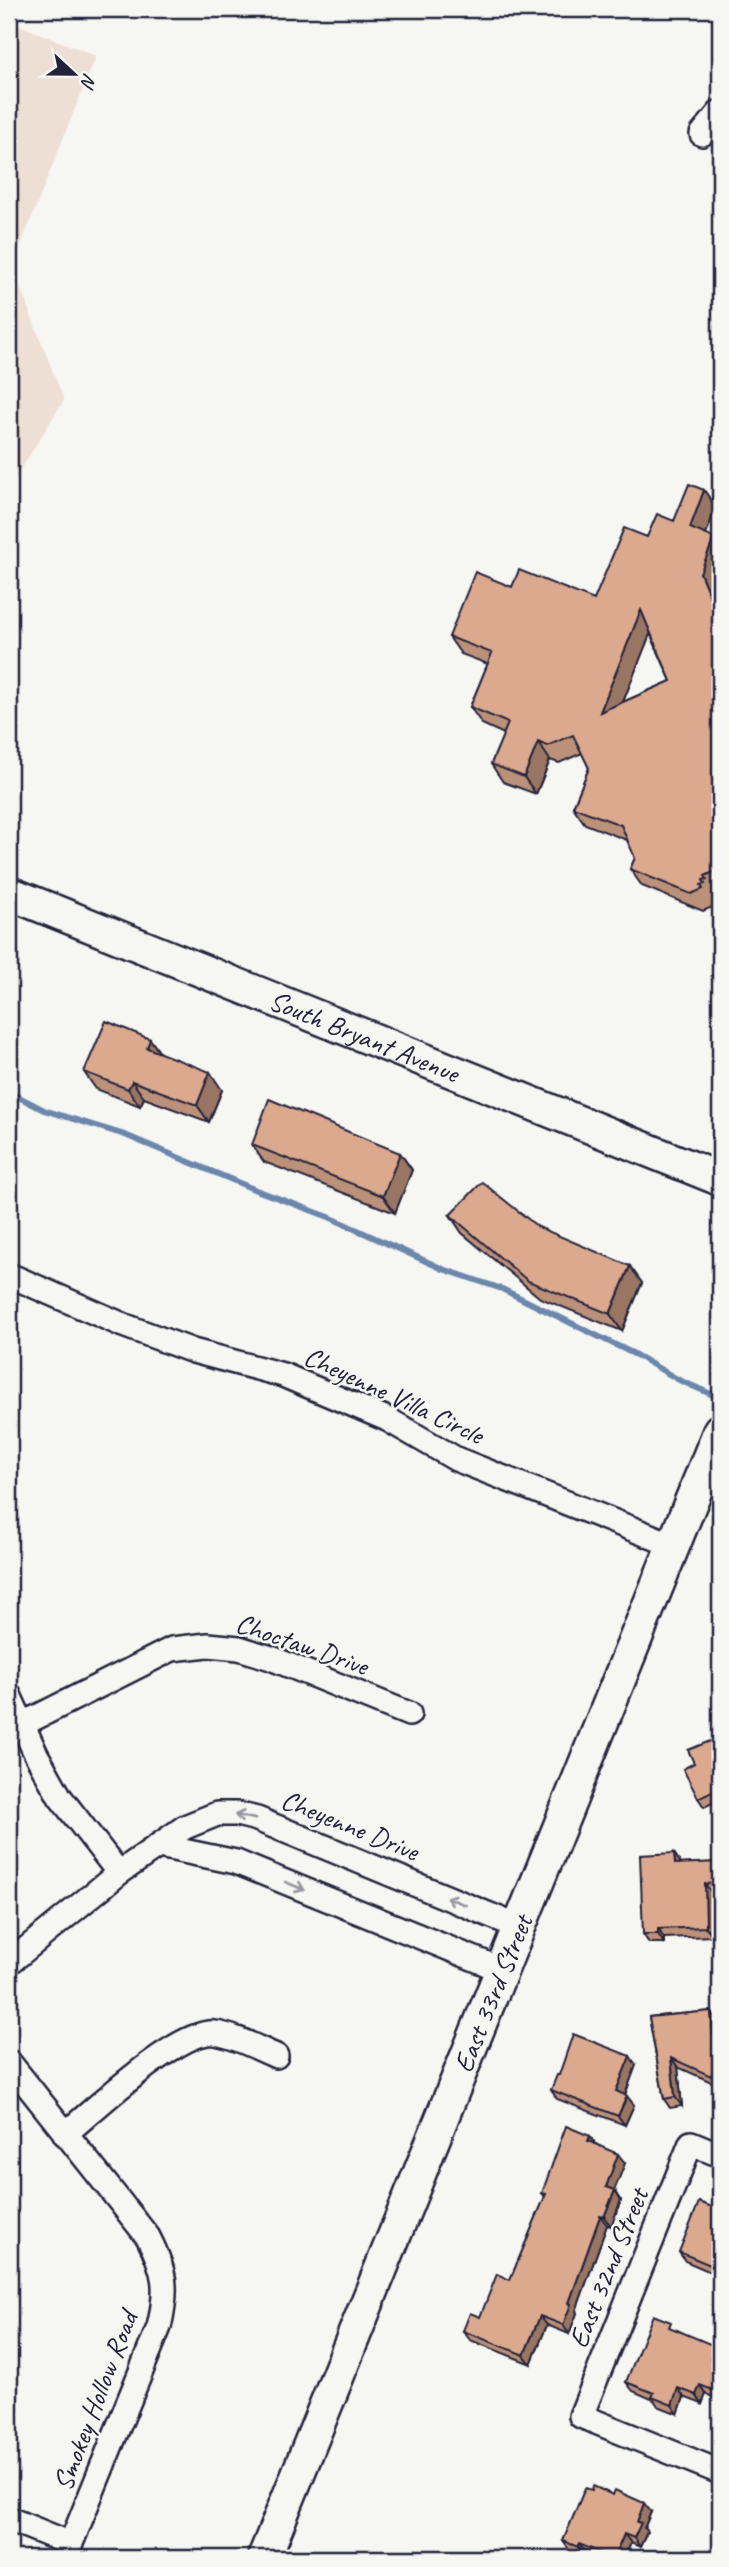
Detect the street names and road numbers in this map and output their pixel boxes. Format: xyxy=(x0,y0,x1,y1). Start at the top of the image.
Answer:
street label: South Bryant Avenue xyxy=(264,982,466,1090)
street label: Cheyenne Villa Circle xyxy=(299,1338,491,1453)
street label: Choctaw Drive xyxy=(231,1605,375,1684)
street label: Cheyenne Drive xyxy=(276,1782,425,1869)
street label: East 33rd Street xyxy=(445,1907,541,2077)
street label: East 32nd Street xyxy=(560,2181,657,2353)
street label: Smokey Hollow Road xyxy=(45,2303,147,2495)

